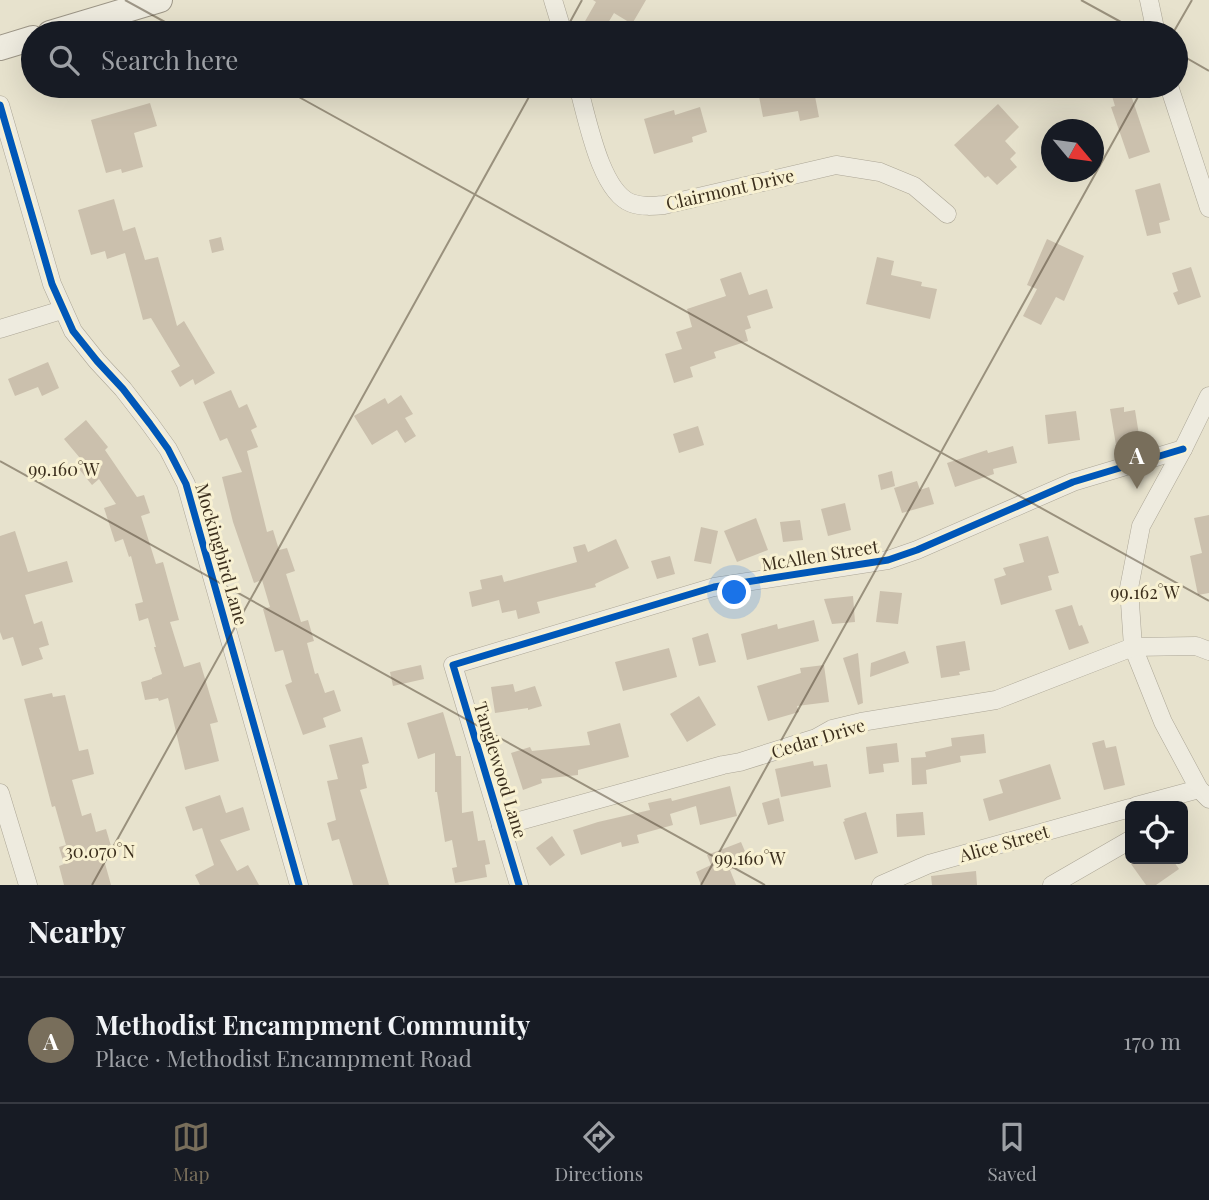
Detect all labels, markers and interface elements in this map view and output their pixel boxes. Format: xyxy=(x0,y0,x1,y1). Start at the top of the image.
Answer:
search box xyxy=(21,21,1188,98)
icon: search xyxy=(45,41,83,79)
text: Search here xyxy=(101,42,238,77)
north arrow xyxy=(1041,119,1104,182)
street label: Clairmont Drive xyxy=(663,163,797,215)
pin: A xyxy=(1114,431,1160,489)
text: 99.160°W xyxy=(28,457,100,481)
street label: Mockingbird Lane xyxy=(190,480,254,628)
street label: McAllen Street xyxy=(760,534,881,576)
your location xyxy=(717,575,751,609)
text: 99.162°W xyxy=(1110,580,1180,604)
street label: Tanglewood Lane xyxy=(469,699,533,841)
street label: Cedar Drive xyxy=(768,712,868,764)
map controls xyxy=(1125,801,1188,864)
button: locate xyxy=(1125,801,1188,864)
street label: Alice Street xyxy=(955,819,1052,868)
text: 30.070°N xyxy=(65,839,136,863)
text: 99.160°W xyxy=(714,846,786,870)
text: Nearby xyxy=(28,911,126,951)
text: Methodist Encampment Community xyxy=(95,1007,530,1042)
text: A xyxy=(43,1025,59,1056)
text: 170 m xyxy=(1123,1025,1181,1056)
text: Place · Methodist Encampment Road xyxy=(95,1042,472,1073)
tab: Map xyxy=(172,1118,210,1186)
tab: Directions xyxy=(554,1118,643,1186)
tab: Saved xyxy=(987,1118,1037,1186)

